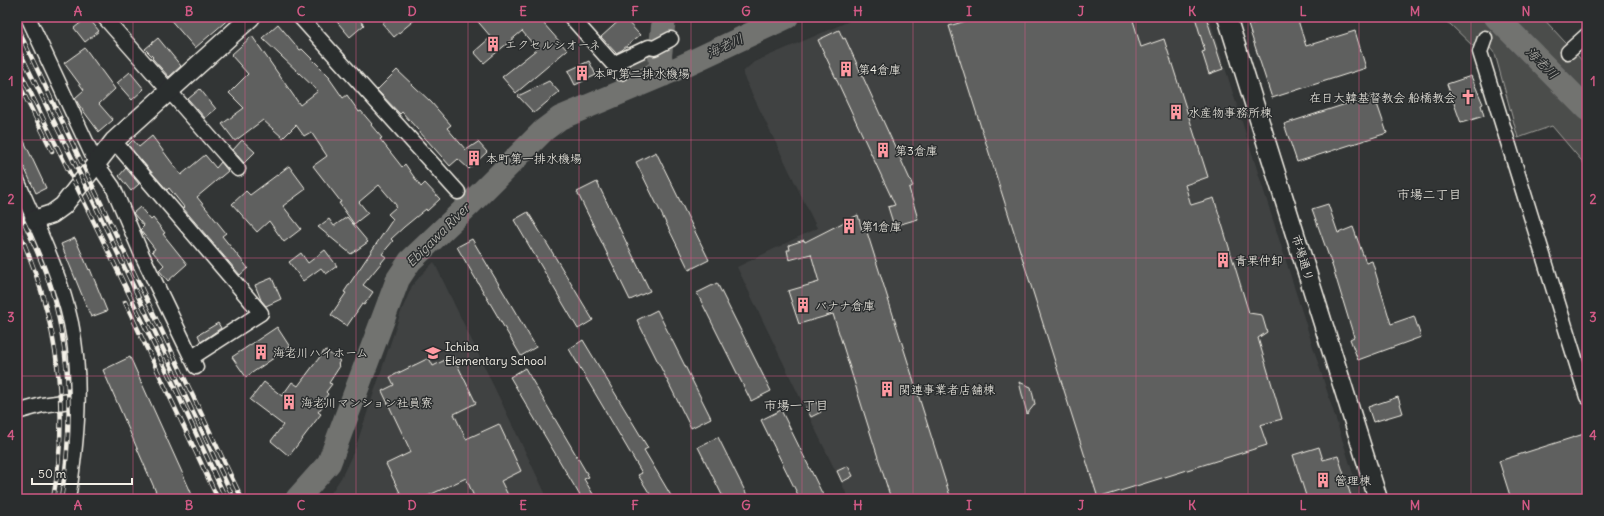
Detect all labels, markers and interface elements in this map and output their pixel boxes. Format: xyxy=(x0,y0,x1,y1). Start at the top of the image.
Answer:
text: A xyxy=(74,3,83,20)
text: B xyxy=(185,3,194,20)
text: C xyxy=(297,3,306,20)
text: D xyxy=(407,3,417,20)
text: E xyxy=(519,3,527,20)
text: F xyxy=(631,3,639,20)
text: G xyxy=(741,3,751,20)
text: H xyxy=(853,3,863,20)
text: I xyxy=(966,3,972,20)
text: J xyxy=(1078,3,1085,20)
text: K xyxy=(1188,3,1197,20)
text: L xyxy=(1299,3,1307,20)
text: M xyxy=(1410,3,1420,20)
text: N xyxy=(1522,3,1530,20)
water label: 海老川 xyxy=(704,30,746,62)
building icon: エクセルシオーネ xyxy=(484,35,502,53)
place label: エクセルシオーネ xyxy=(505,37,601,52)
water label: 海老川 xyxy=(1522,43,1562,83)
building icon: 第4倉庫 xyxy=(837,60,855,78)
place label: 第4倉庫 xyxy=(858,62,901,77)
building icon: 本町第二排水機場 xyxy=(573,64,591,82)
place label: 本町第二排水機場 xyxy=(594,66,690,81)
text: 1 xyxy=(8,73,14,90)
text: 1 xyxy=(1590,73,1596,90)
church icon: 在日大韓基督教会 船橋教会 xyxy=(1459,88,1477,106)
place label: 在日大韓基督教会 船橋教会 xyxy=(1309,90,1456,105)
building icon: 水産物事務所棟 xyxy=(1167,103,1185,121)
place label: 水産物事務所棟 xyxy=(1188,105,1272,120)
building icon: 第3倉庫 xyxy=(874,141,892,159)
place label: 第3倉庫 xyxy=(895,143,938,158)
building icon: 本町第一排水機場 xyxy=(465,149,483,167)
place label: 本町第一排水機場 xyxy=(486,151,582,166)
district label: 市場二丁目 xyxy=(1396,186,1462,203)
text: 2 xyxy=(7,191,15,208)
text: 2 xyxy=(1589,191,1597,208)
water label: Ebigawa River xyxy=(403,198,475,270)
building icon: 第1倉庫 xyxy=(840,217,858,235)
place label: 第1倉庫 xyxy=(861,219,902,234)
street label: 市場通り xyxy=(1289,233,1317,283)
building icon: 青果仲卸 xyxy=(1214,251,1232,269)
place label: 青果仲卸 xyxy=(1235,253,1283,268)
building icon: バナナ倉庫 xyxy=(794,296,812,314)
place label: バナナ倉庫 xyxy=(815,298,875,313)
text: 3 xyxy=(7,309,15,326)
text: 3 xyxy=(1589,309,1597,326)
place label: Ichiba Elementary School xyxy=(445,339,546,368)
building icon: 海老川ハイホーム xyxy=(252,343,270,361)
school or university icon: Ichiba Elementary School xyxy=(424,344,442,362)
place label: 海老川ハイホーム xyxy=(273,345,369,360)
building icon: 関連事業者店舗棟 xyxy=(878,380,896,398)
place label: 関連事業者店舗棟 xyxy=(899,382,995,397)
building icon: 海老川マンション社員寮 xyxy=(280,393,298,411)
place label: 海老川マンション社員寮 xyxy=(301,395,433,410)
district label: 市場一丁目 xyxy=(763,397,829,414)
text: 4 xyxy=(7,427,15,444)
text: 4 xyxy=(1589,427,1597,444)
scale bar xyxy=(32,460,132,486)
text: 50 m xyxy=(38,466,67,481)
building icon: 管理棟 xyxy=(1314,471,1332,489)
place label: 管理棟 xyxy=(1335,473,1371,488)
text: A xyxy=(74,497,83,514)
text: B xyxy=(185,497,194,514)
text: C xyxy=(297,497,306,514)
text: D xyxy=(407,497,417,514)
text: E xyxy=(519,497,527,514)
text: F xyxy=(631,497,639,514)
text: G xyxy=(741,497,751,514)
text: H xyxy=(853,497,863,514)
text: I xyxy=(966,497,972,514)
text: J xyxy=(1078,497,1085,514)
text: K xyxy=(1188,497,1197,514)
text: L xyxy=(1299,497,1307,514)
text: M xyxy=(1410,497,1420,514)
text: N xyxy=(1522,497,1530,514)

